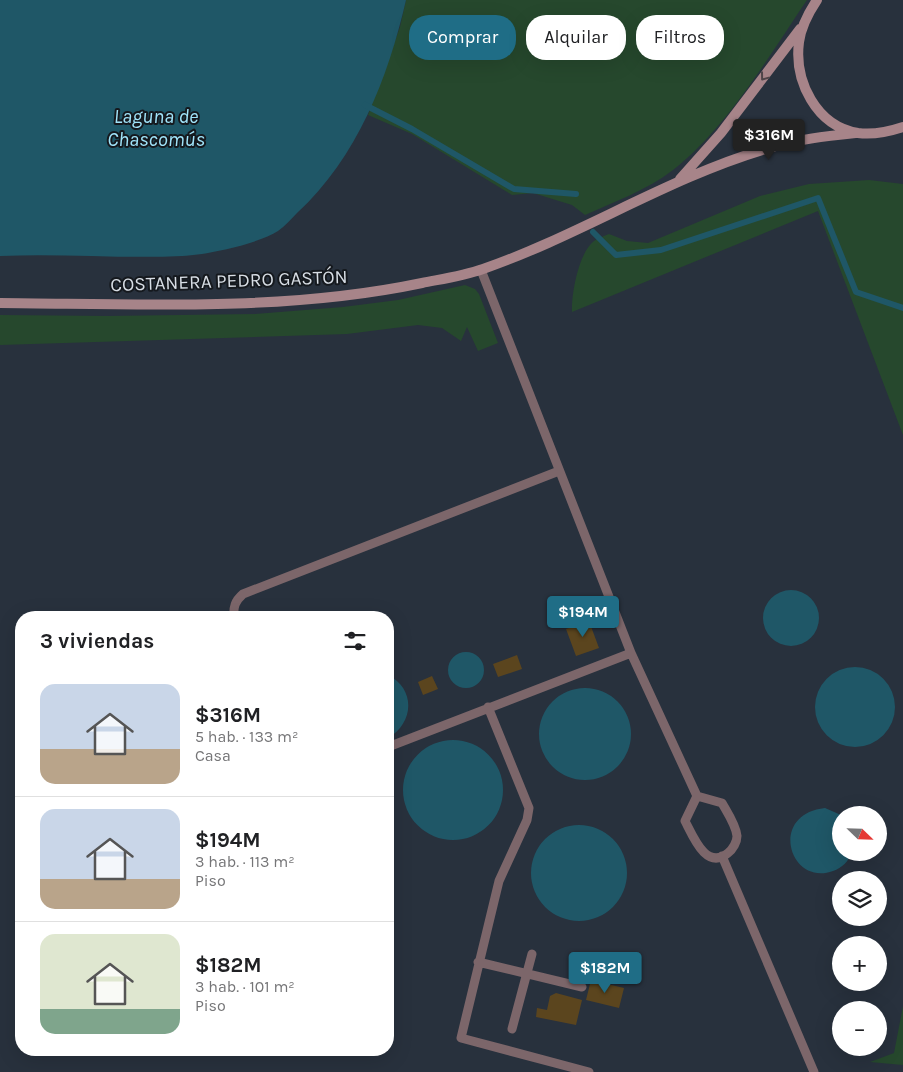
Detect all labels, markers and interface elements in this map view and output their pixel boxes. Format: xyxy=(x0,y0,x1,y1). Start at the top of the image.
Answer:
chip: Comprar xyxy=(409,15,516,60)
chip: Alquilar xyxy=(526,15,626,60)
chip: Filtros xyxy=(636,15,724,60)
one-way arrow xyxy=(761,71,769,80)
water label: Laguna de Chascomús xyxy=(107,105,205,151)
pin: $316M xyxy=(734,119,804,161)
text: $316M xyxy=(744,125,794,144)
street label: COSTANERA PEDRO GASTÓN xyxy=(110,265,348,296)
pin: $194M xyxy=(548,596,618,638)
text: $194M xyxy=(558,602,608,621)
icon: filters xyxy=(341,627,369,655)
text: 3 viviendas xyxy=(40,629,154,653)
text: $316M xyxy=(195,703,261,727)
icon: home xyxy=(80,704,140,764)
text: 5 hab. · 133 m² xyxy=(195,727,298,746)
text: Casa xyxy=(195,746,231,765)
north arrow xyxy=(832,806,888,861)
map controls xyxy=(832,806,887,1056)
text: $194M xyxy=(195,828,261,852)
icon: home xyxy=(80,829,140,889)
text: 3 hab. · 113 m² xyxy=(195,852,295,871)
text: Piso xyxy=(195,871,226,890)
button: layers xyxy=(832,871,887,926)
button: + xyxy=(832,936,887,991)
pin: $182M xyxy=(570,952,640,994)
text: $182M xyxy=(195,953,262,977)
icon: home xyxy=(80,954,140,1014)
text: $182M xyxy=(580,958,630,977)
text: 3 hab. · 101 m² xyxy=(195,977,295,996)
text: Piso xyxy=(195,996,226,1015)
button: − xyxy=(832,1001,887,1056)

